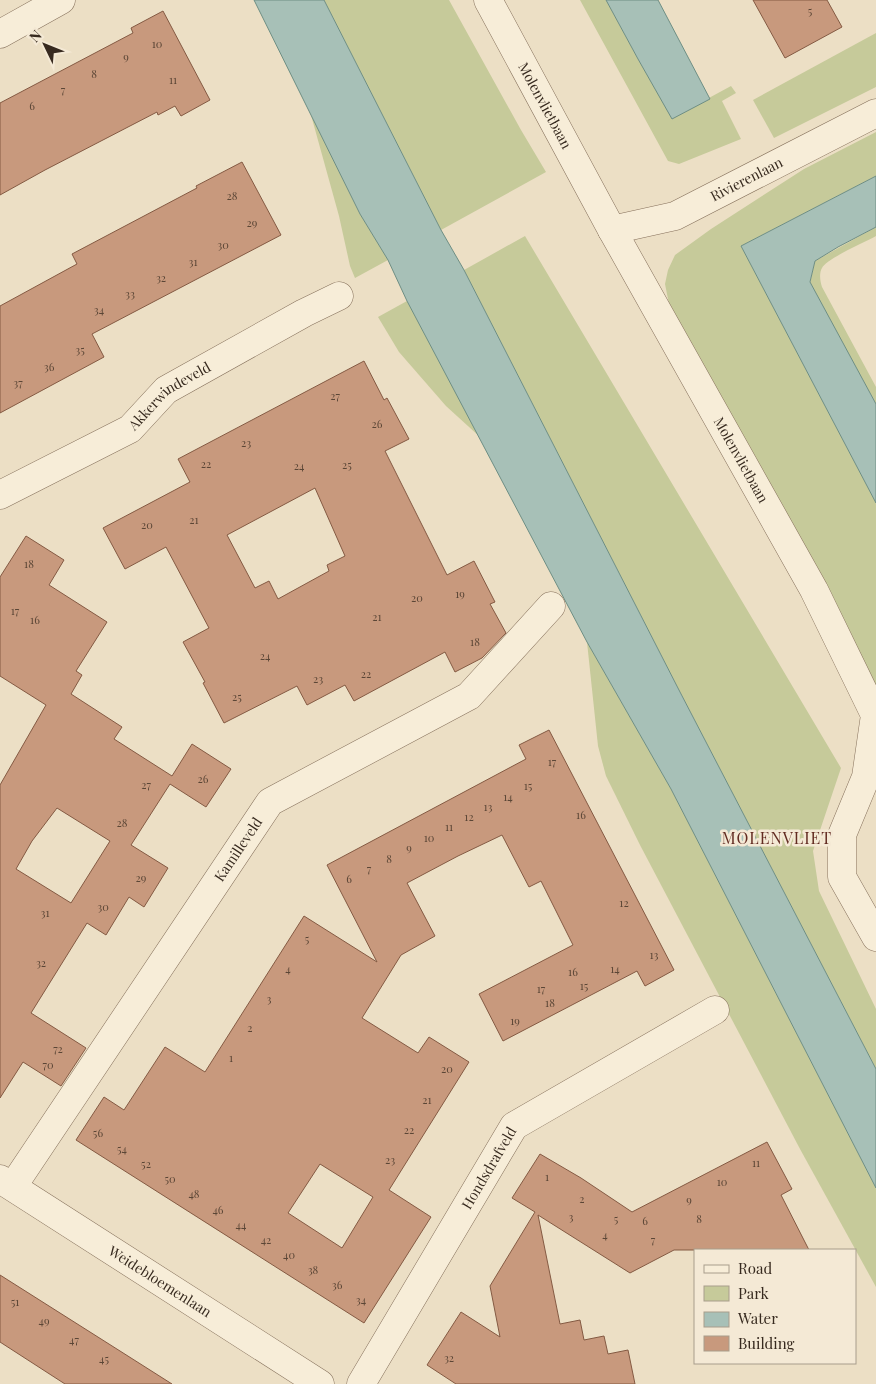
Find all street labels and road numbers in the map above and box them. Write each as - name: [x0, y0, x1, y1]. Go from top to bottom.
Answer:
- street label: Molenvlietbaan: [514, 59, 577, 153]
- street label: Rivierenlaan: [707, 152, 786, 205]
- street label: Akkerwindeveld: [123, 357, 214, 435]
- street label: Molenvlietbaan: [710, 413, 773, 507]
- street label: Kamilleveld: [210, 813, 266, 885]
- street label: Hondsdrafveld: [457, 1123, 520, 1213]
- street label: Weidebloemenlaan: [104, 1240, 216, 1321]

